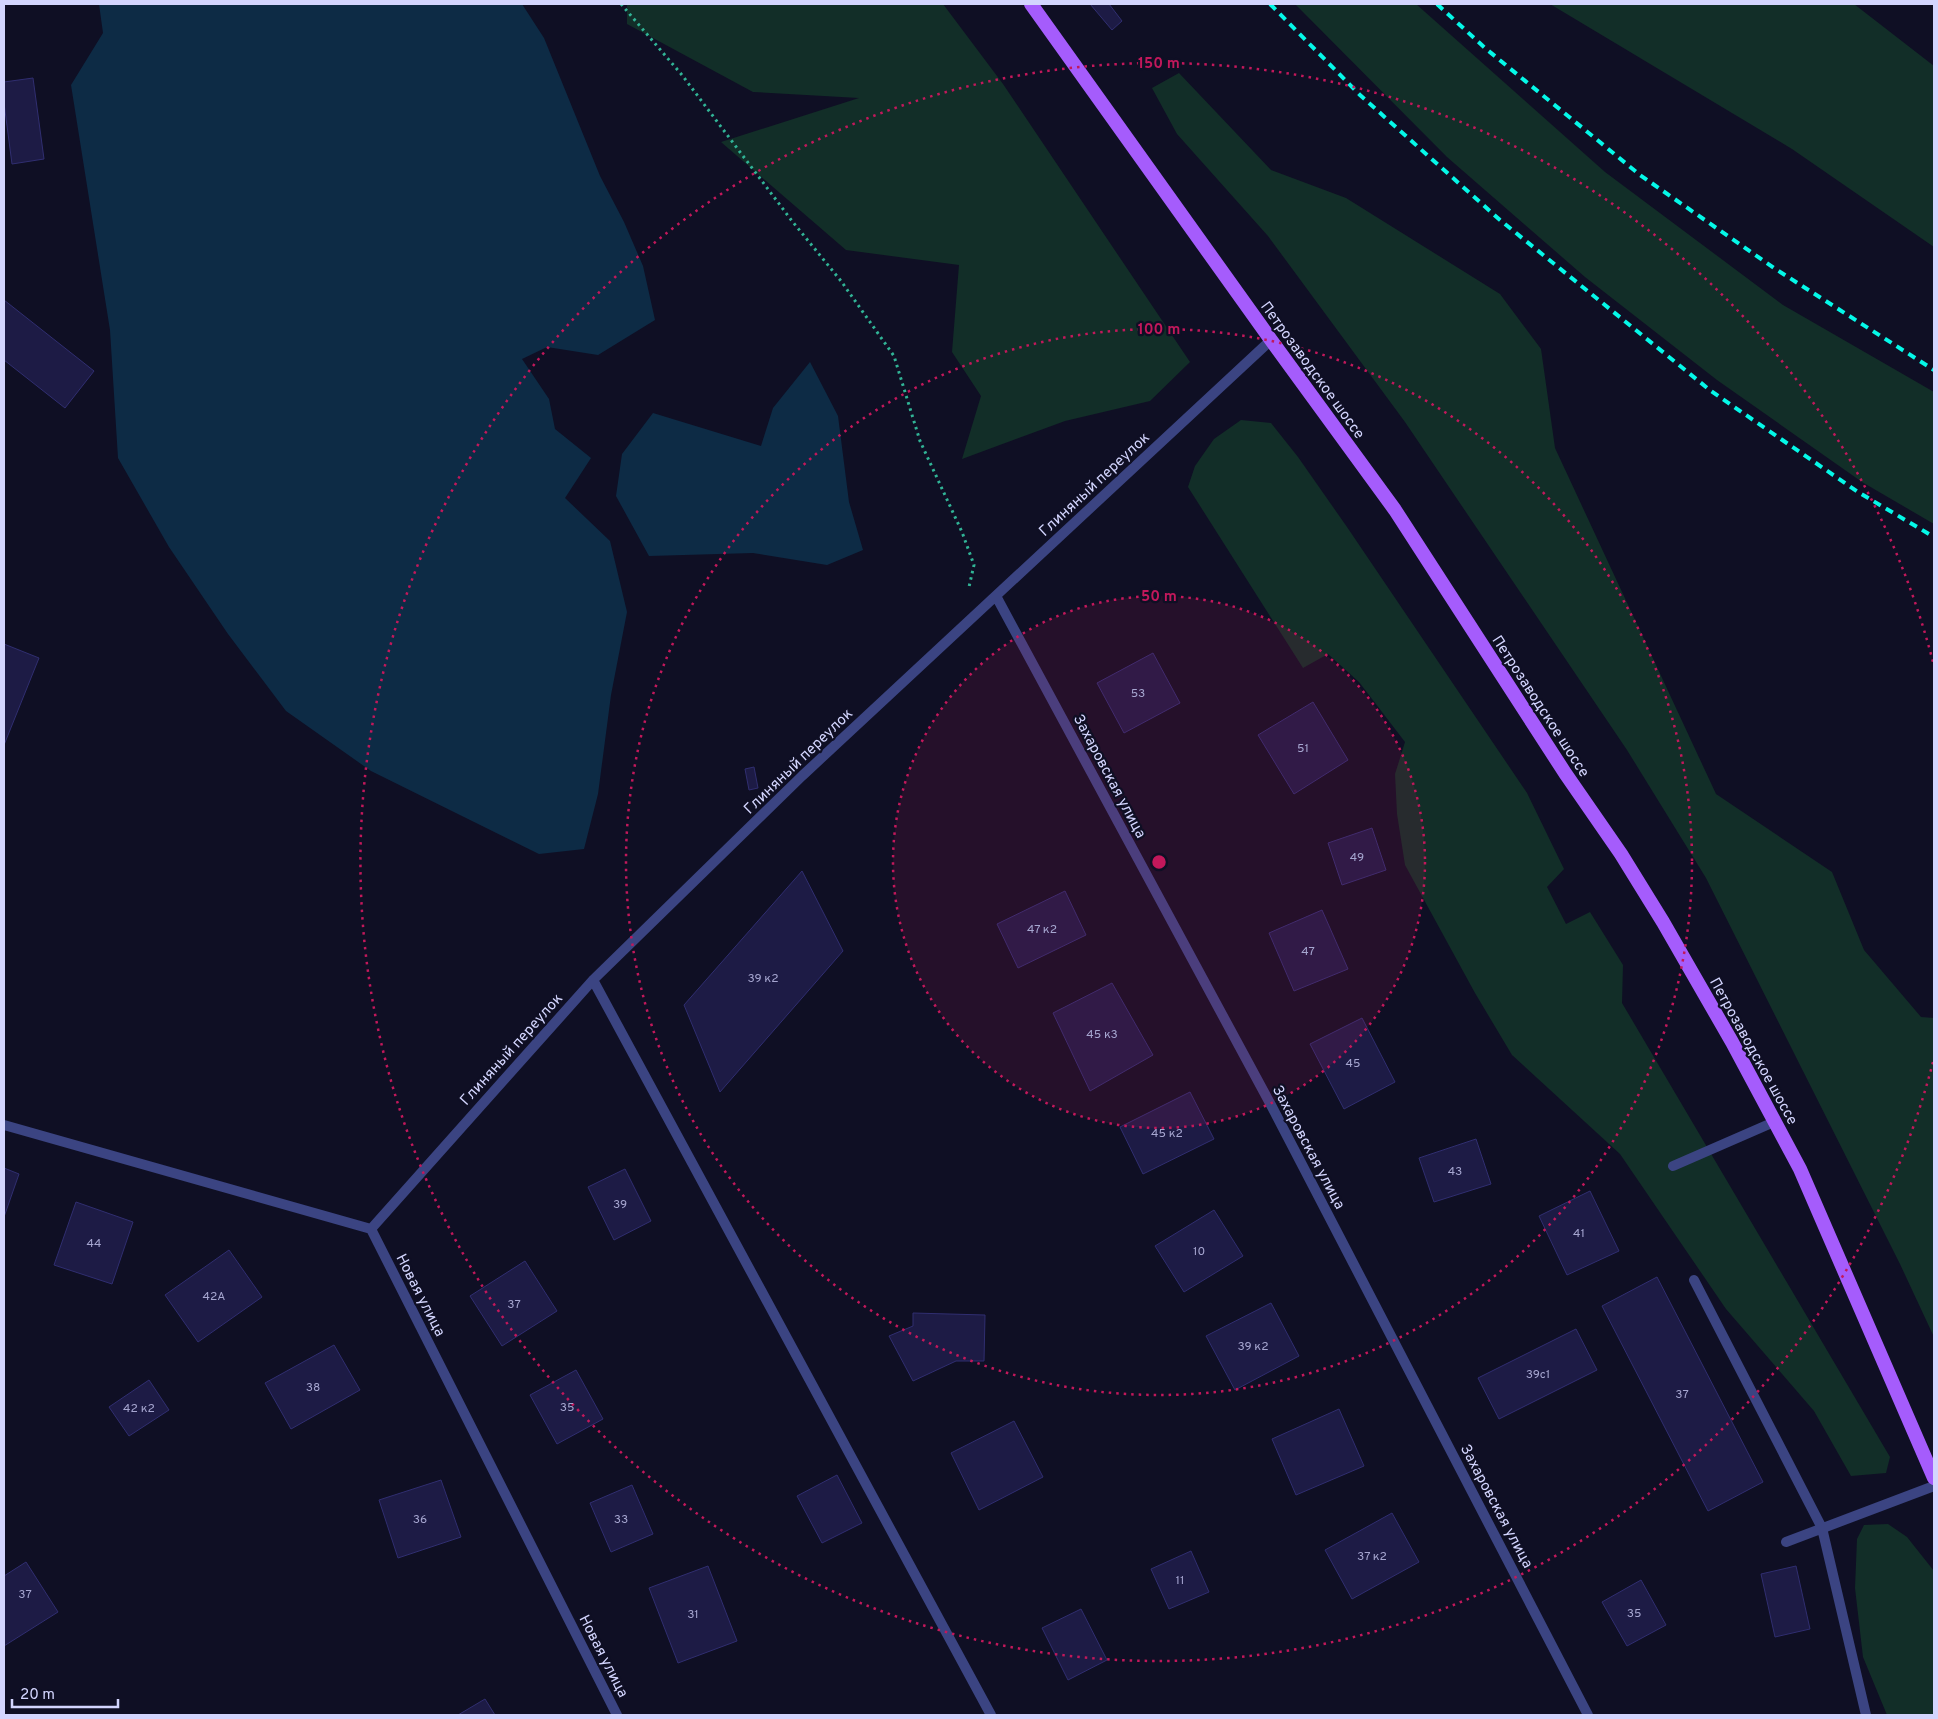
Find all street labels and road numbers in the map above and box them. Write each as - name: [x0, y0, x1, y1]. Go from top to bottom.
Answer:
- street label: Петрозаводское шоссе: [1256, 298, 1368, 443]
- street label: Глиняный переулок: [1036, 429, 1154, 541]
- street label: Петрозаводское шоссе: [1487, 632, 1593, 781]
- street label: Глиняный переулок: [740, 705, 858, 819]
- street label: Захаровская улица: [1068, 711, 1149, 842]
- street label: Петрозаводское шоссе: [1704, 975, 1801, 1129]
- street label: Глиняный переулок: [457, 990, 568, 1110]
- street label: Захаровская улица: [1267, 1082, 1348, 1213]
- street label: Новая улица: [391, 1251, 449, 1340]
- street label: Захаровская улица: [1455, 1441, 1536, 1572]
- street label: Новая улица: [574, 1612, 632, 1701]

